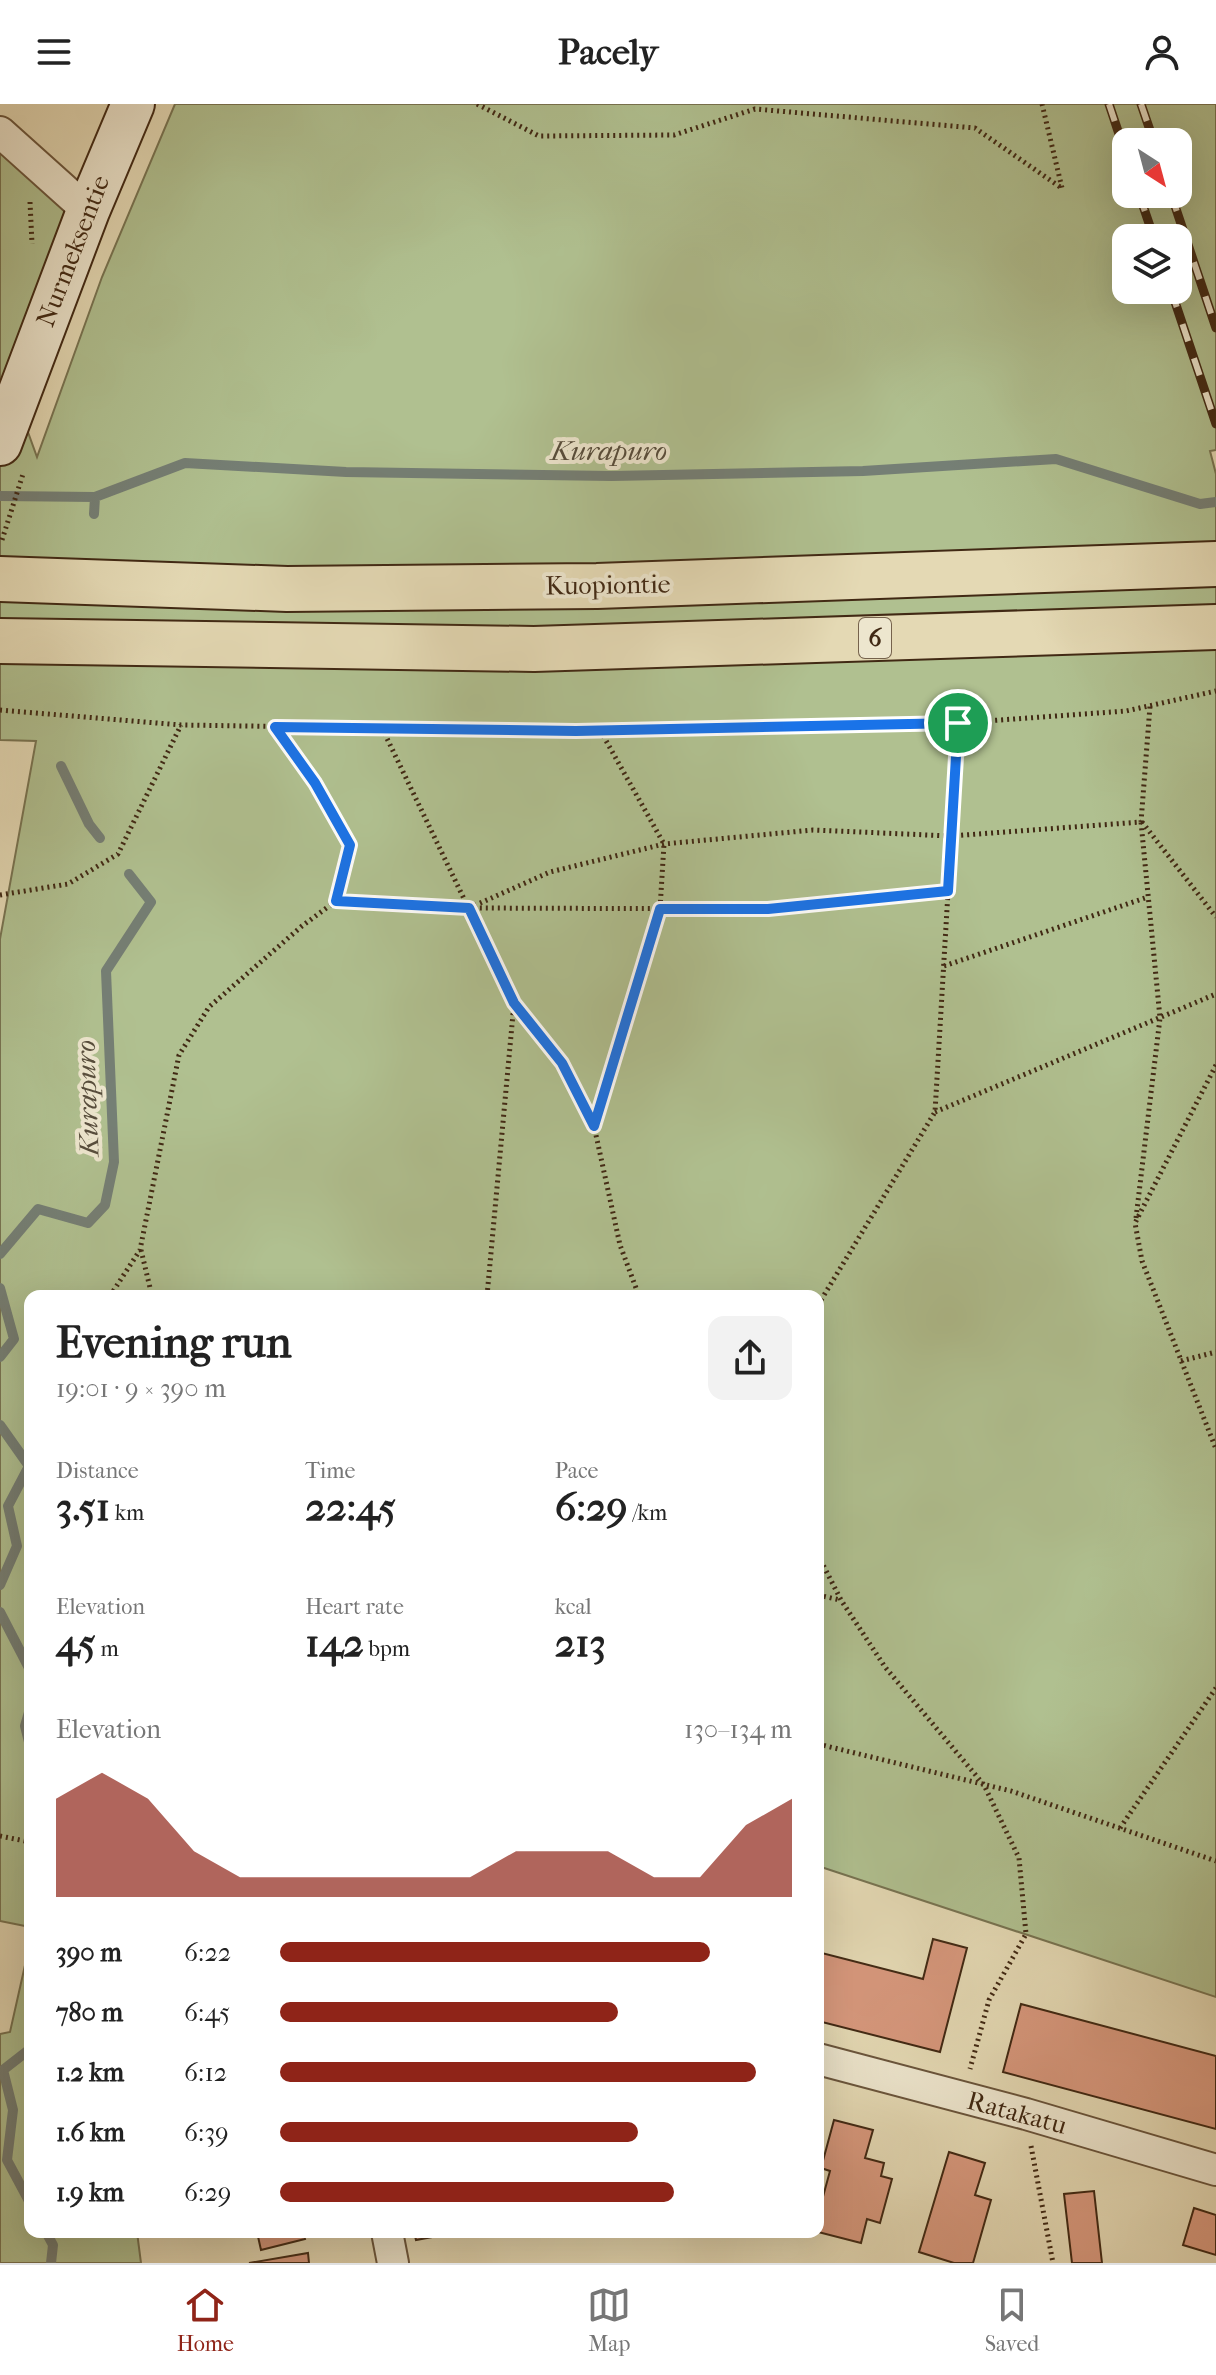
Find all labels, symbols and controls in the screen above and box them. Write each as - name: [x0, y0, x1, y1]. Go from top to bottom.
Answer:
- icon: menu: [32, 30, 76, 74]
- icon: person: [1140, 30, 1184, 74]
- text: Pacely: [558, 31, 658, 73]
- north arrow: [1112, 128, 1192, 208]
- map controls: [1112, 128, 1192, 304]
- street label: Nurmeksentie: [30, 171, 116, 331]
- button: layers: [1112, 224, 1192, 304]
- water label: Kurapuro: [549, 434, 667, 467]
- street label: Kuopiontie: [545, 568, 671, 602]
- road number: 6: [859, 618, 891, 658]
- pin: [924, 689, 992, 757]
- icon: arrive: [936, 701, 980, 745]
- water label: Kurapuro: [68, 1039, 106, 1159]
- button: share: [708, 1316, 792, 1400]
- text: Evening run: [56, 1317, 291, 1368]
- text: 19:01 · 9 × 390 m: [56, 1373, 226, 1404]
- text: Distance: [56, 1458, 139, 1484]
- text: Time: [305, 1458, 355, 1484]
- text: Pace: [555, 1458, 598, 1484]
- text: 3.51: [56, 1484, 110, 1530]
- text: 22:45: [305, 1484, 396, 1530]
- text: 6:29: [555, 1484, 628, 1530]
- text: km: [110, 1500, 144, 1526]
- text: /km: [628, 1500, 667, 1526]
- text: Elevation: [56, 1594, 145, 1620]
- text: Heart rate: [305, 1594, 404, 1620]
- text: kcal: [555, 1594, 592, 1620]
- text: 45: [56, 1620, 96, 1666]
- text: 142: [305, 1620, 364, 1666]
- text: 213: [555, 1620, 606, 1666]
- text: m: [96, 1636, 119, 1662]
- text: bpm: [364, 1636, 410, 1662]
- text: Elevation: [56, 1714, 161, 1745]
- text: 130–134 m: [684, 1714, 792, 1745]
- text: 390 m: [56, 1937, 122, 1968]
- text: 6:22: [184, 1937, 231, 1968]
- text: 780 m: [56, 1997, 123, 2028]
- text: 6:45: [184, 1997, 230, 2028]
- text: 1.2 km: [56, 2057, 124, 2088]
- text: 6:12: [184, 2057, 227, 2088]
- street label: Ratakatu: [964, 2085, 1071, 2141]
- text: 1.6 km: [56, 2117, 125, 2148]
- text: 6:39: [184, 2117, 229, 2148]
- text: 1.9 km: [56, 2177, 124, 2208]
- text: 6:29: [184, 2177, 231, 2208]
- tab: Home: [177, 2283, 234, 2357]
- tab: Map: [587, 2283, 631, 2357]
- tab: Saved: [985, 2283, 1039, 2357]

